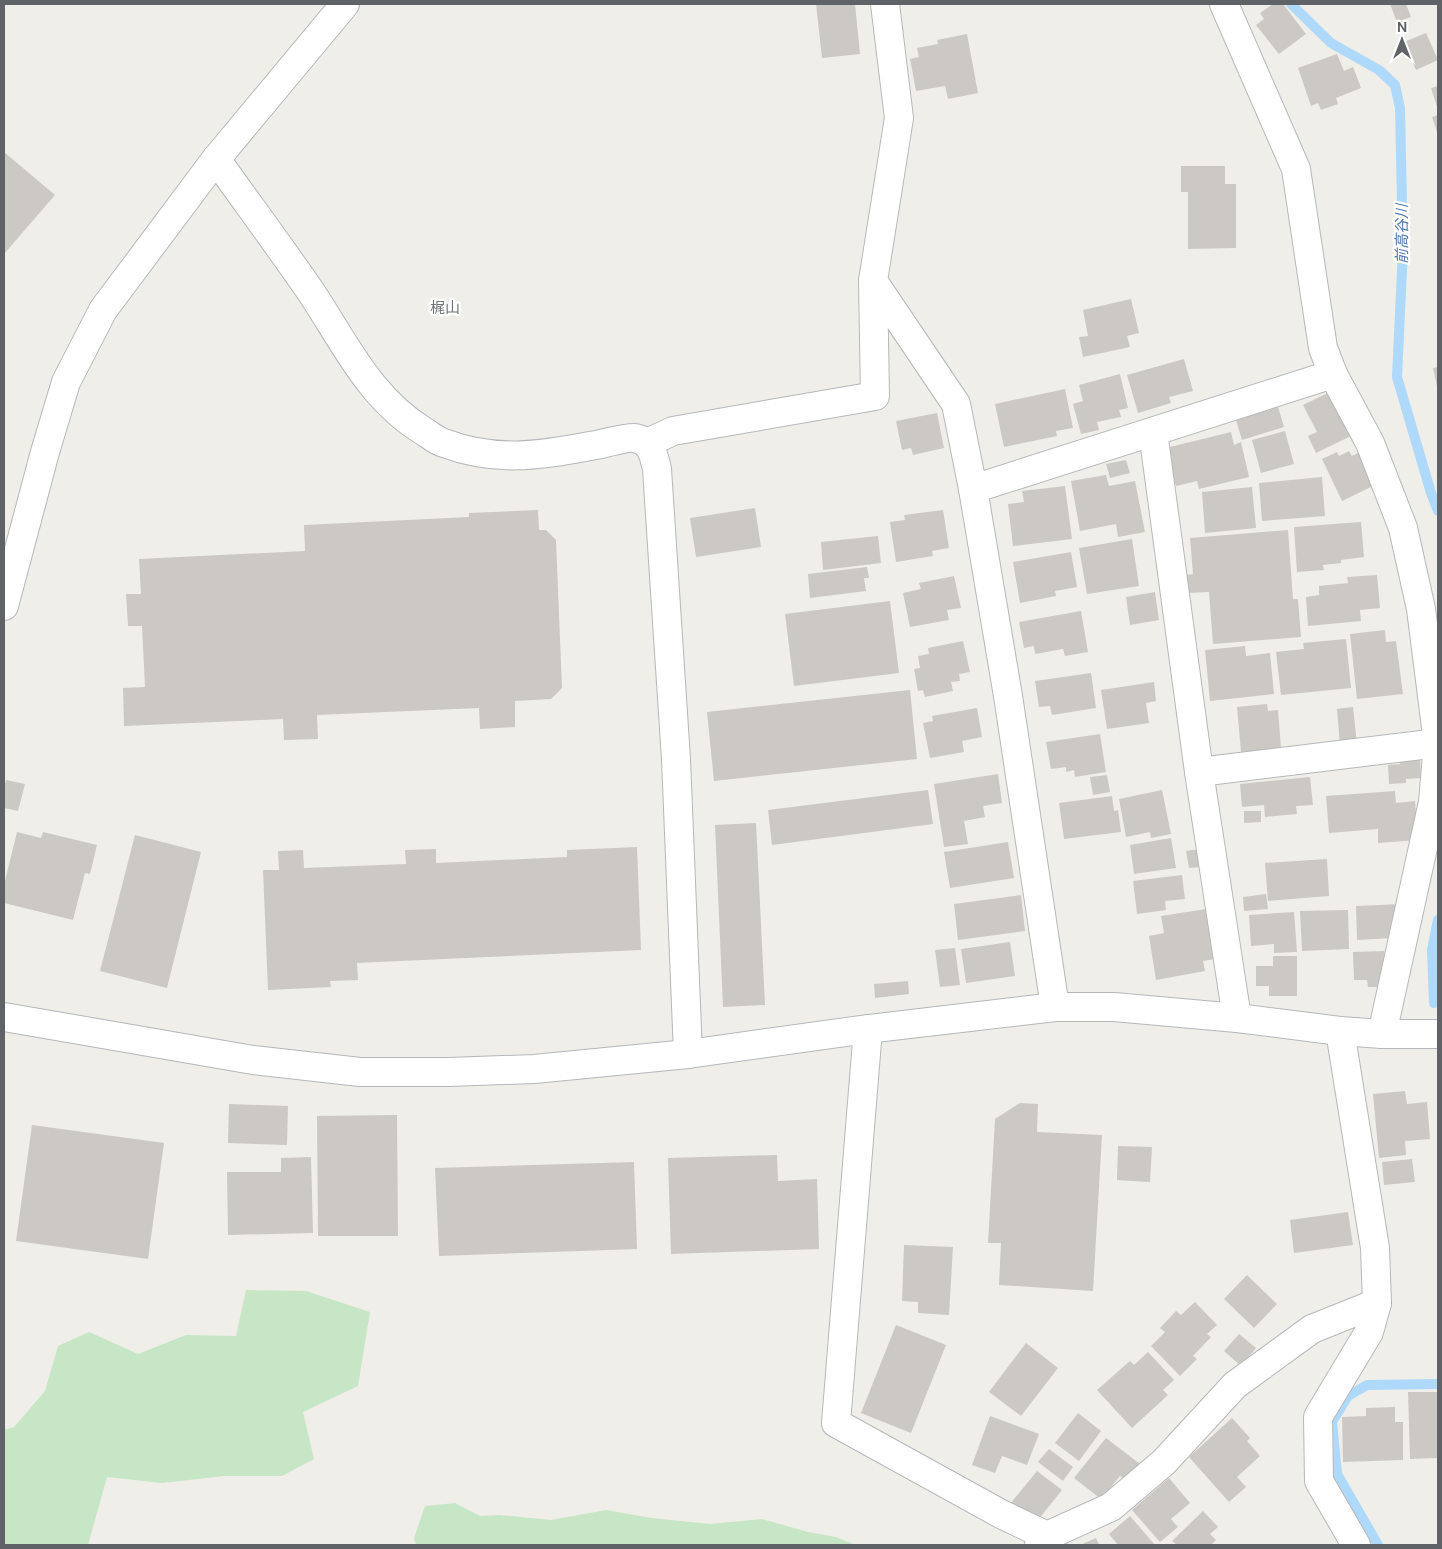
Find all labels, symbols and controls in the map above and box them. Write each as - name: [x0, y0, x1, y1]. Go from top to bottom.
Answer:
- north arrow: [1377, 15, 1427, 65]
- text: N: [1397, 18, 1407, 36]
- water label: 前高谷川: [1392, 202, 1412, 264]
- district label: 梶山: [430, 298, 460, 318]

